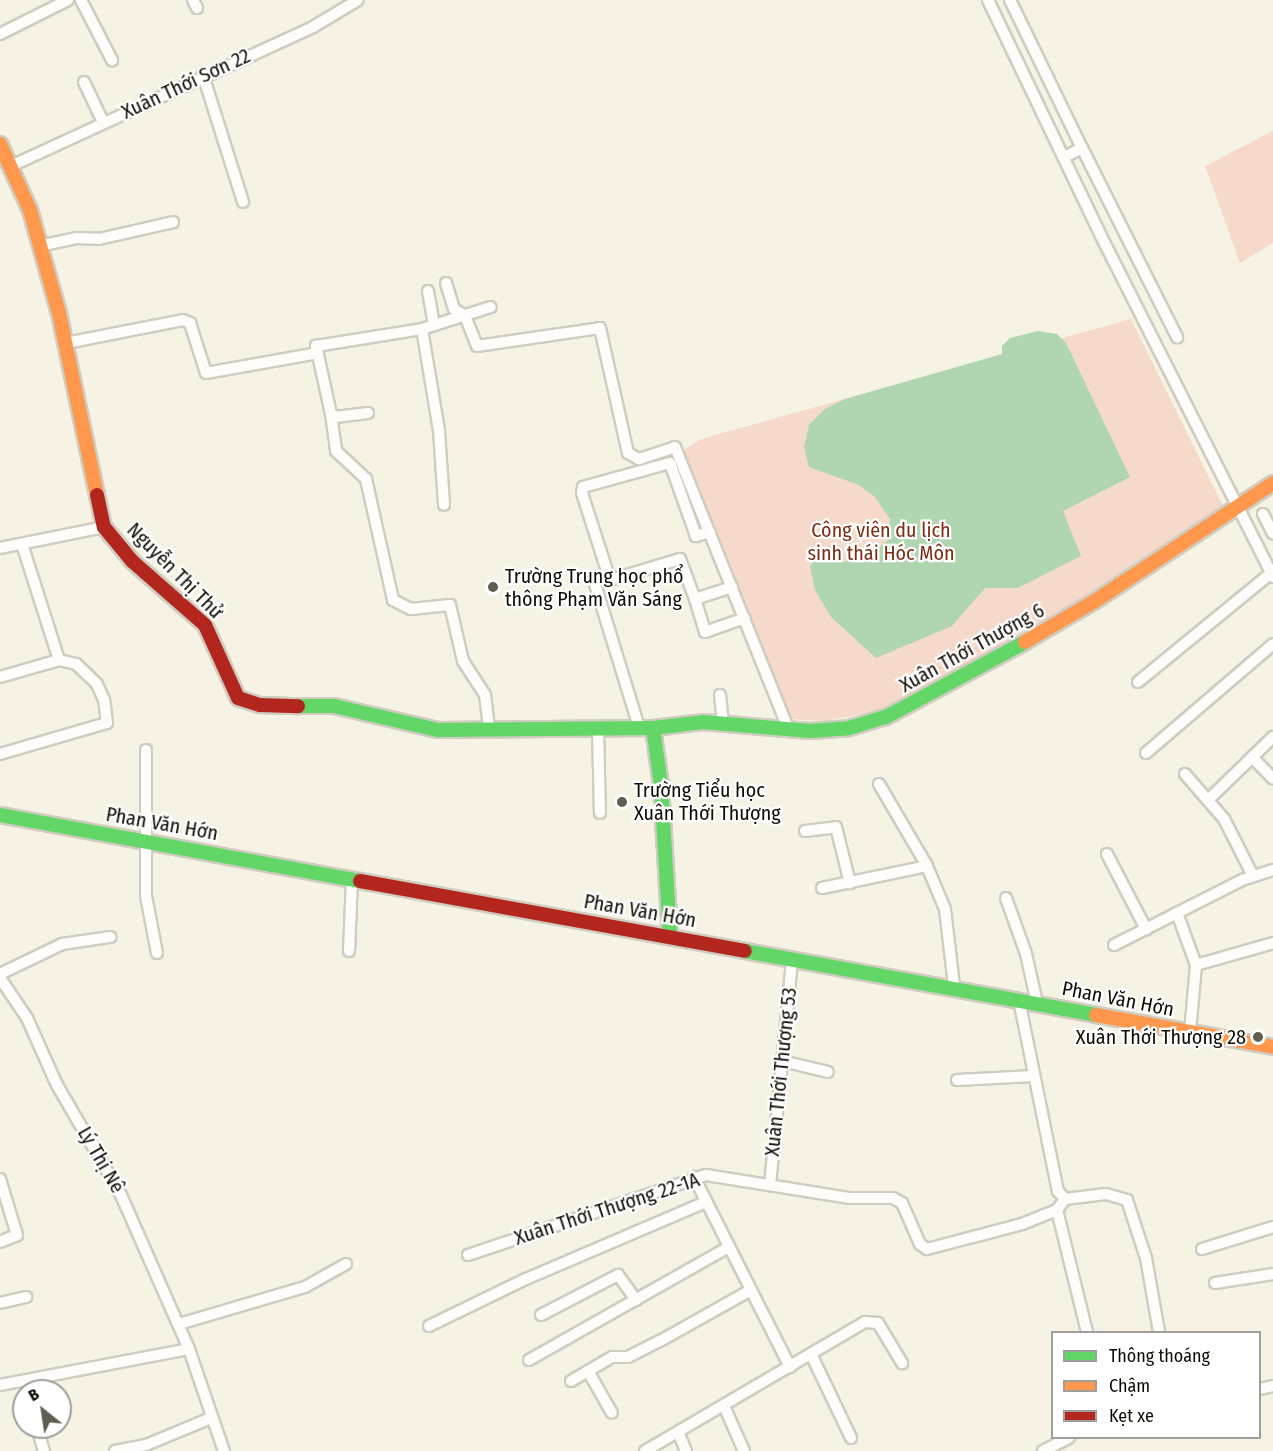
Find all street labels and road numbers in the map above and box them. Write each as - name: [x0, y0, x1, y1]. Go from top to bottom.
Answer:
- street label: Xuân Thới Sơn 22: [118, 44, 254, 124]
- street label: Nguyễn Thị Thử: [122, 518, 228, 624]
- street label: Xuân Thới Thượng 6: [896, 598, 1048, 698]
- street label: Phan Văn Hớn: [104, 802, 220, 846]
- street label: Phan Văn Hớn: [582, 889, 698, 933]
- street label: Phan Văn Hớn: [1060, 976, 1176, 1022]
- street label: Xuân Thới Thượng 53: [760, 986, 802, 1158]
- street label: Lý Thị Nê: [72, 1123, 130, 1197]
- street label: Xuân Thới Thượng 22-1A: [511, 1168, 703, 1250]

